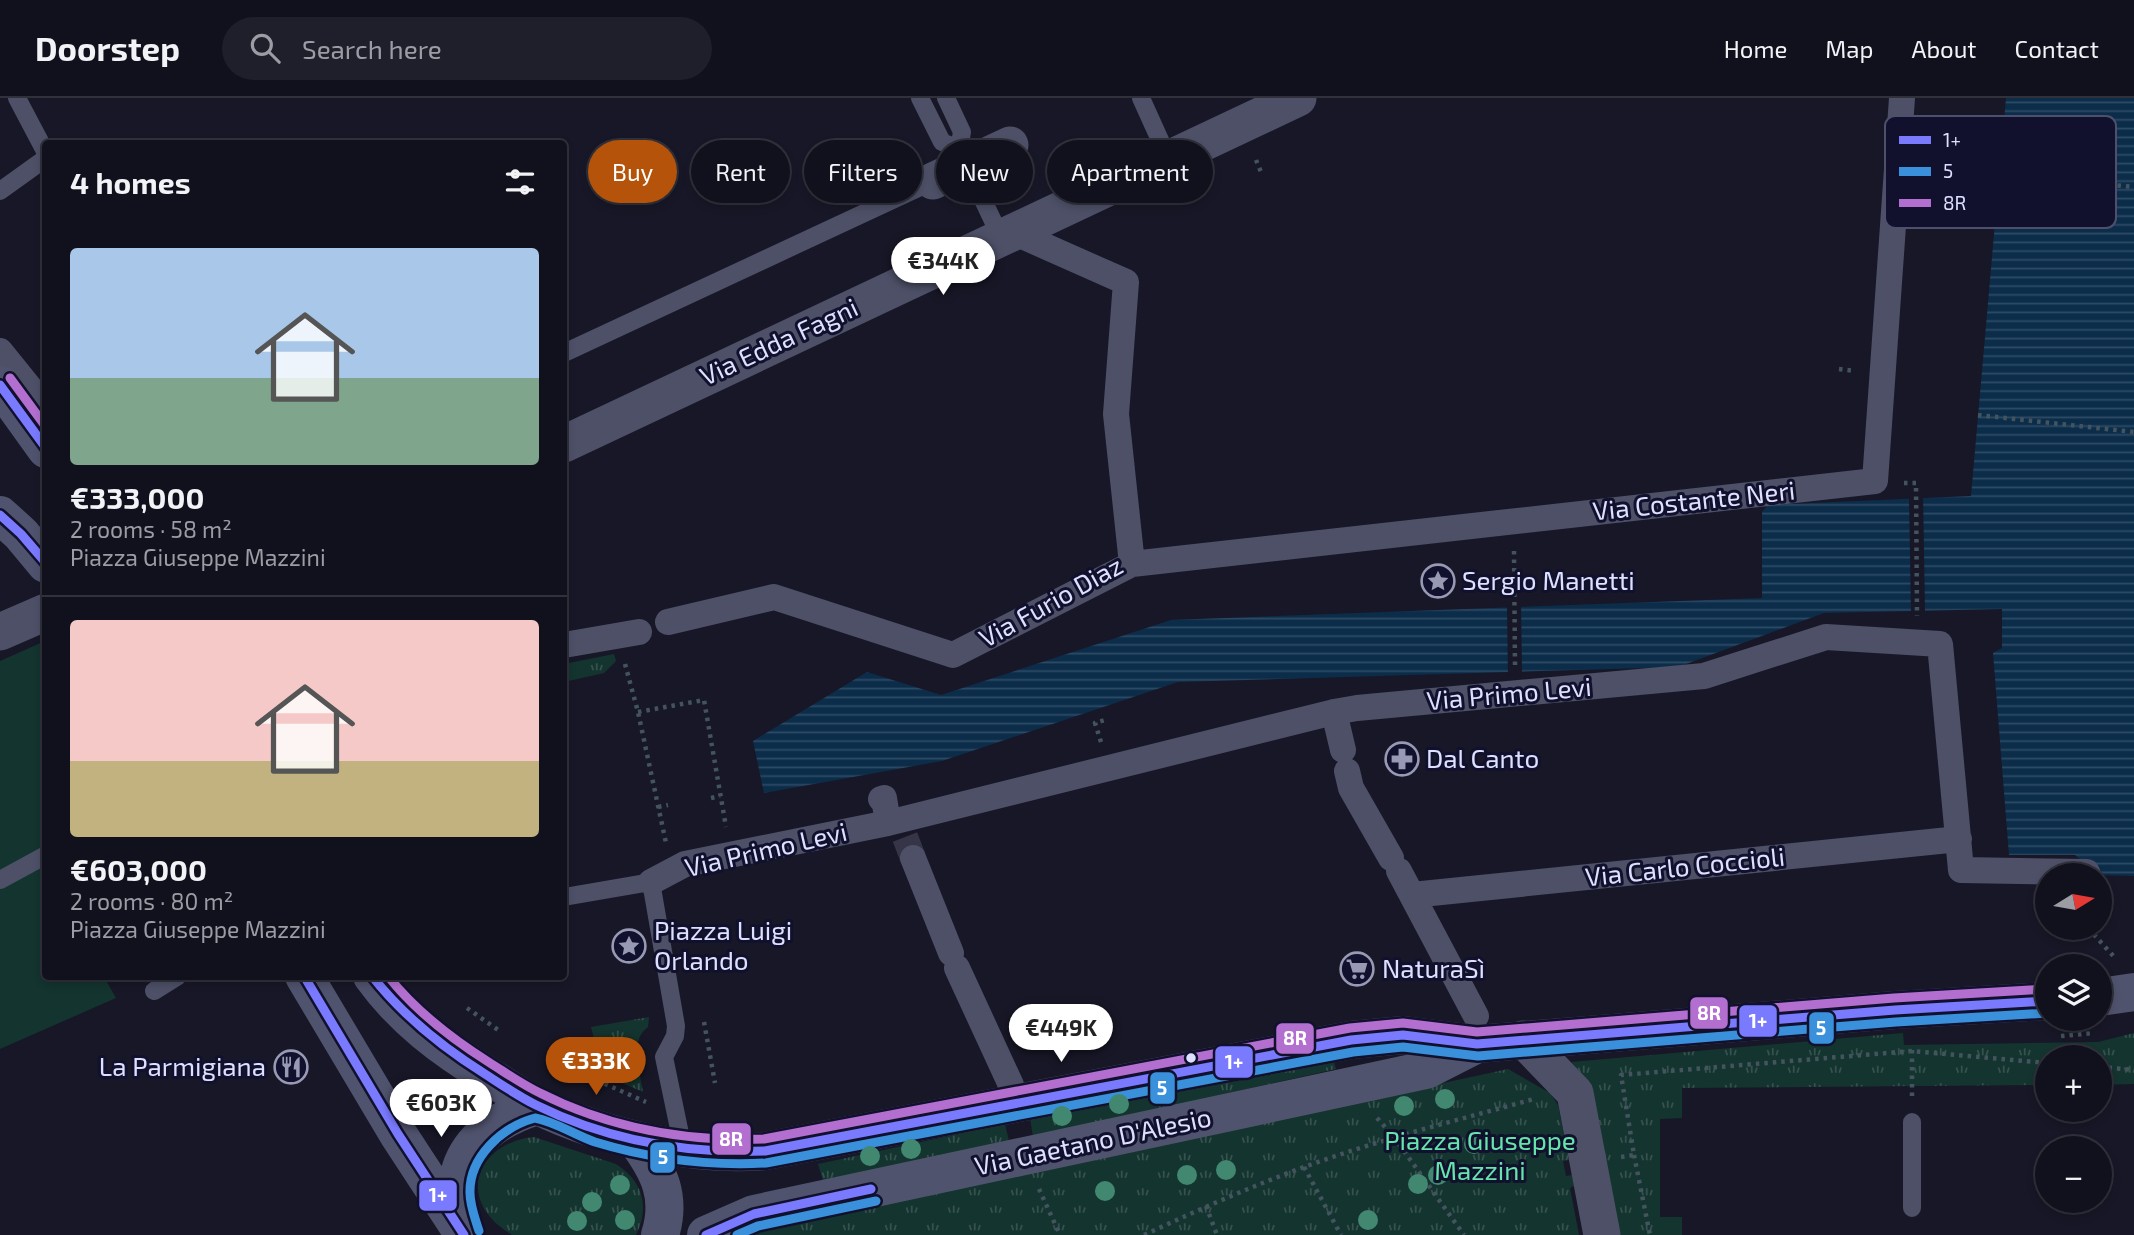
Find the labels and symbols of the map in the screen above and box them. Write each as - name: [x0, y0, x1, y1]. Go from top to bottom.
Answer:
- legend: [1885, 116, 2116, 228]
- text: 1+: [1943, 128, 1961, 151]
- text: 5: [1943, 159, 1953, 182]
- text: 8R: [1943, 191, 1966, 214]
- pin: €344K: [894, 238, 992, 297]
- street label: Via Edda Fagni: [695, 291, 862, 391]
- street label: Via Costante Neri: [1591, 473, 1797, 526]
- street label: Via Furio Diaz: [973, 548, 1128, 653]
- place icon: Sergio Manetti: [1419, 562, 1457, 600]
- place label: Sergio Manetti: [1462, 564, 1635, 595]
- street label: Via Primo Levi: [1425, 670, 1593, 715]
- pharmacy icon: Dal Canto: [1383, 740, 1421, 778]
- place label: Dal Canto: [1426, 742, 1539, 773]
- street label: Via Primo Levi: [682, 815, 850, 882]
- street label: Via Carlo Coccioli: [1584, 840, 1786, 891]
- north arrow: [2035, 863, 2112, 940]
- place label: Piazza Luigi Orlando: [654, 914, 792, 975]
- place icon: Piazza Luigi Orlando: [610, 927, 648, 965]
- supermarket icon: NaturaSì: [1338, 950, 1376, 988]
- place label: NaturaSì: [1382, 952, 1485, 983]
- line badge: 8R: [1689, 996, 1729, 1030]
- text: 8R: [1697, 1001, 1721, 1024]
- pin: €449K: [1012, 1004, 1110, 1064]
- line badge: 1+: [1738, 1004, 1778, 1038]
- text: 1+: [1749, 1009, 1767, 1032]
- line badge: 5: [1808, 1011, 1835, 1045]
- text: 5: [1816, 1016, 1826, 1039]
- line badge: 8R: [1275, 1022, 1315, 1055]
- text: 8R: [1283, 1026, 1307, 1049]
- pin: €333K: [547, 1038, 645, 1097]
- line badge: 1+: [1214, 1045, 1254, 1079]
- restaurant icon: La Parmigiana: [272, 1048, 310, 1086]
- place label: La Parmigiana: [99, 1050, 266, 1081]
- text: 1+: [1225, 1050, 1243, 1073]
- unlabelled marker: [1184, 1051, 1198, 1065]
- line badge: 5: [1149, 1071, 1176, 1105]
- text: 5: [1157, 1076, 1167, 1099]
- pin: €603K: [392, 1080, 490, 1139]
- street label: Via Gaetano D'Alesio: [972, 1100, 1214, 1181]
- line badge: 8R: [711, 1122, 752, 1156]
- park label: Piazza Giuseppe Mazzini: [1384, 1124, 1576, 1185]
- text: 8R: [719, 1127, 743, 1150]
- line badge: 5: [649, 1141, 676, 1174]
- text: 5: [658, 1145, 668, 1168]
- line badge: 1+: [418, 1179, 458, 1212]
- text: 1+: [429, 1183, 447, 1206]

